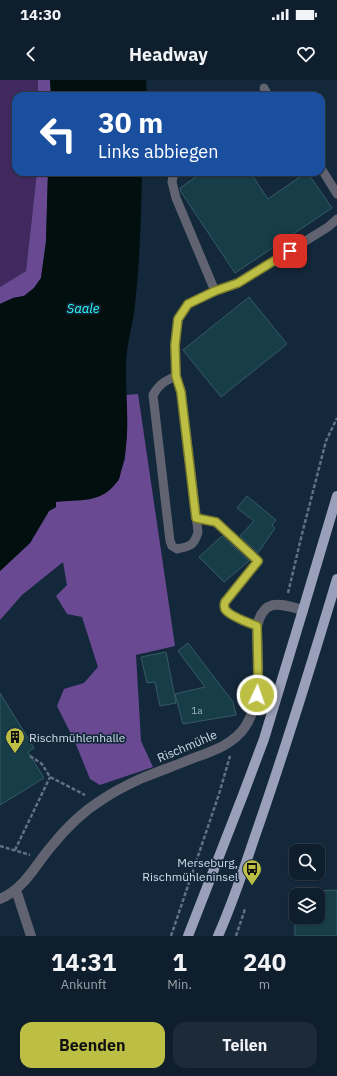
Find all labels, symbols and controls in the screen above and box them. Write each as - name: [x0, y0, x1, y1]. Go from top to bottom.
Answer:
- text: 14:30: [20, 5, 61, 24]
- icon: back: [20, 43, 42, 65]
- text: Headway: [129, 43, 208, 66]
- icon: heart: [295, 43, 317, 65]
- text: 30 m: [98, 104, 163, 141]
- icon: left: [32, 108, 84, 160]
- text: Links abbiegen: [98, 140, 218, 163]
- pin: [273, 234, 307, 268]
- icon: arrive: [279, 240, 301, 262]
- water label: Saale: [67, 300, 100, 317]
- position arrow: [236, 674, 278, 716]
- house number: 1a: [191, 704, 203, 717]
- building icon: Rischmühlenhalle: [4, 726, 26, 754]
- street label: Rischmühle: [155, 727, 219, 765]
- place label: Rischmühlenhalle: [29, 730, 126, 745]
- map controls: [289, 844, 325, 924]
- button: search: [289, 844, 325, 880]
- place label: Merseburg, Rischmühleninsel: [142, 855, 238, 884]
- bus stop icon: Merseburg, Rischmühleninsel: [241, 858, 263, 886]
- button: layers: [289, 888, 325, 924]
- text: 14:31: [51, 946, 116, 978]
- text: 1: [172, 946, 187, 978]
- text: 240: [243, 946, 286, 978]
- text: Ankunft: [61, 976, 107, 993]
- text: Min.: [167, 976, 192, 993]
- text: m: [259, 976, 270, 993]
- button: Beenden: [20, 1022, 165, 1068]
- button: Teilen: [173, 1022, 317, 1068]

